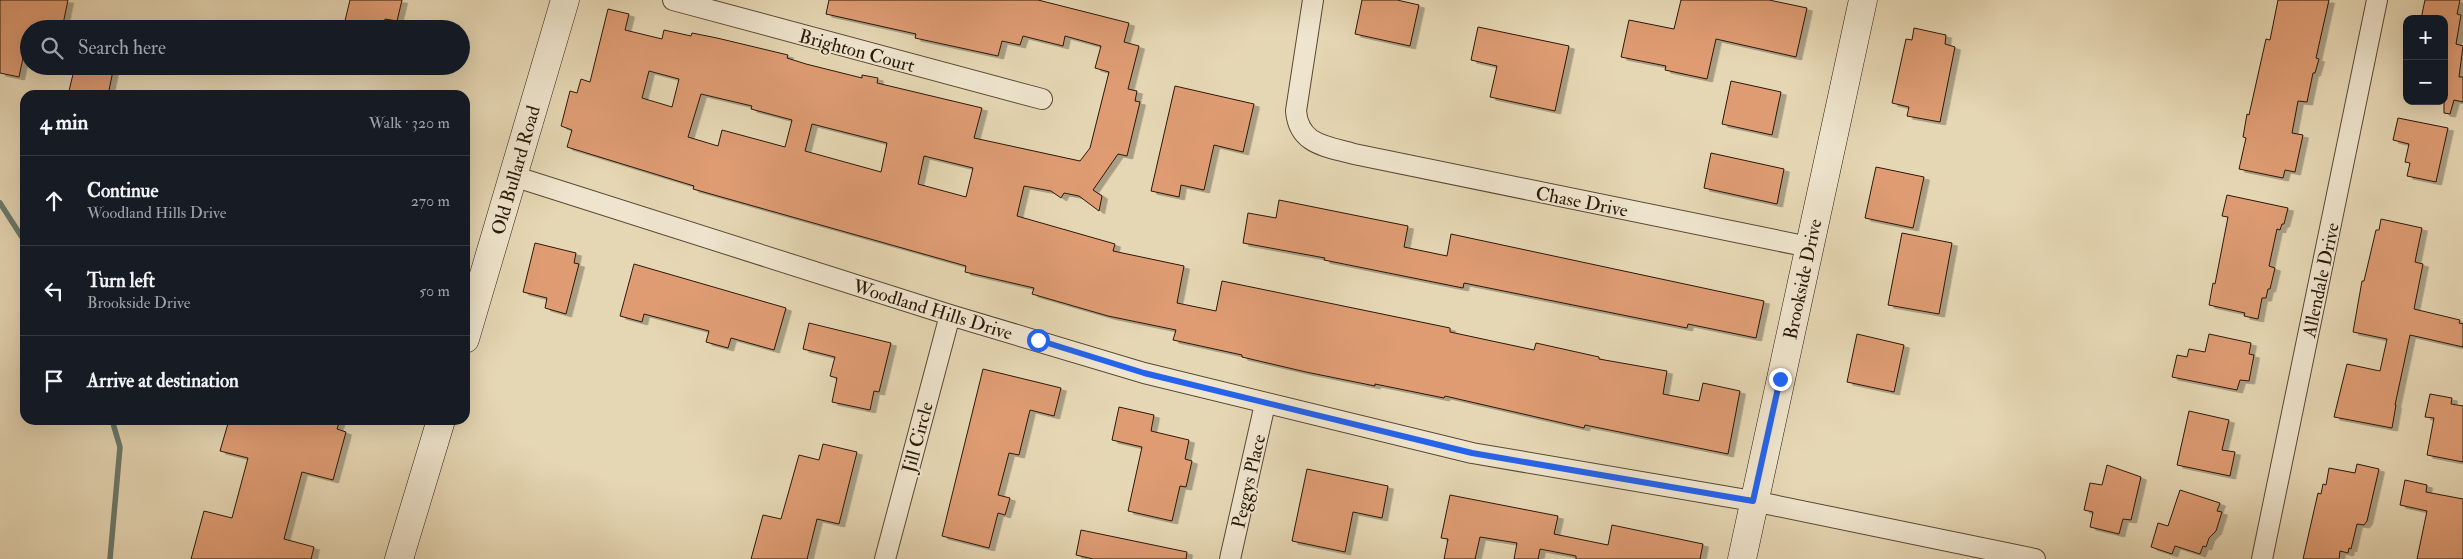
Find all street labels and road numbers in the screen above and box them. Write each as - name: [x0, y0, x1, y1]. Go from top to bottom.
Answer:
- street label: Brighton Court: [796, 24, 917, 78]
- street label: Old Bullard Road: [486, 102, 546, 238]
- street label: Chase Drive: [1534, 181, 1630, 223]
- street label: Brookside Drive: [1778, 217, 1827, 342]
- street label: Allendale Drive: [2297, 221, 2345, 341]
- street label: Woodland Hills Drive: [849, 274, 1015, 346]
- street label: Jill Circle: [897, 399, 939, 476]
- street label: Peggys Place: [1227, 432, 1271, 531]

